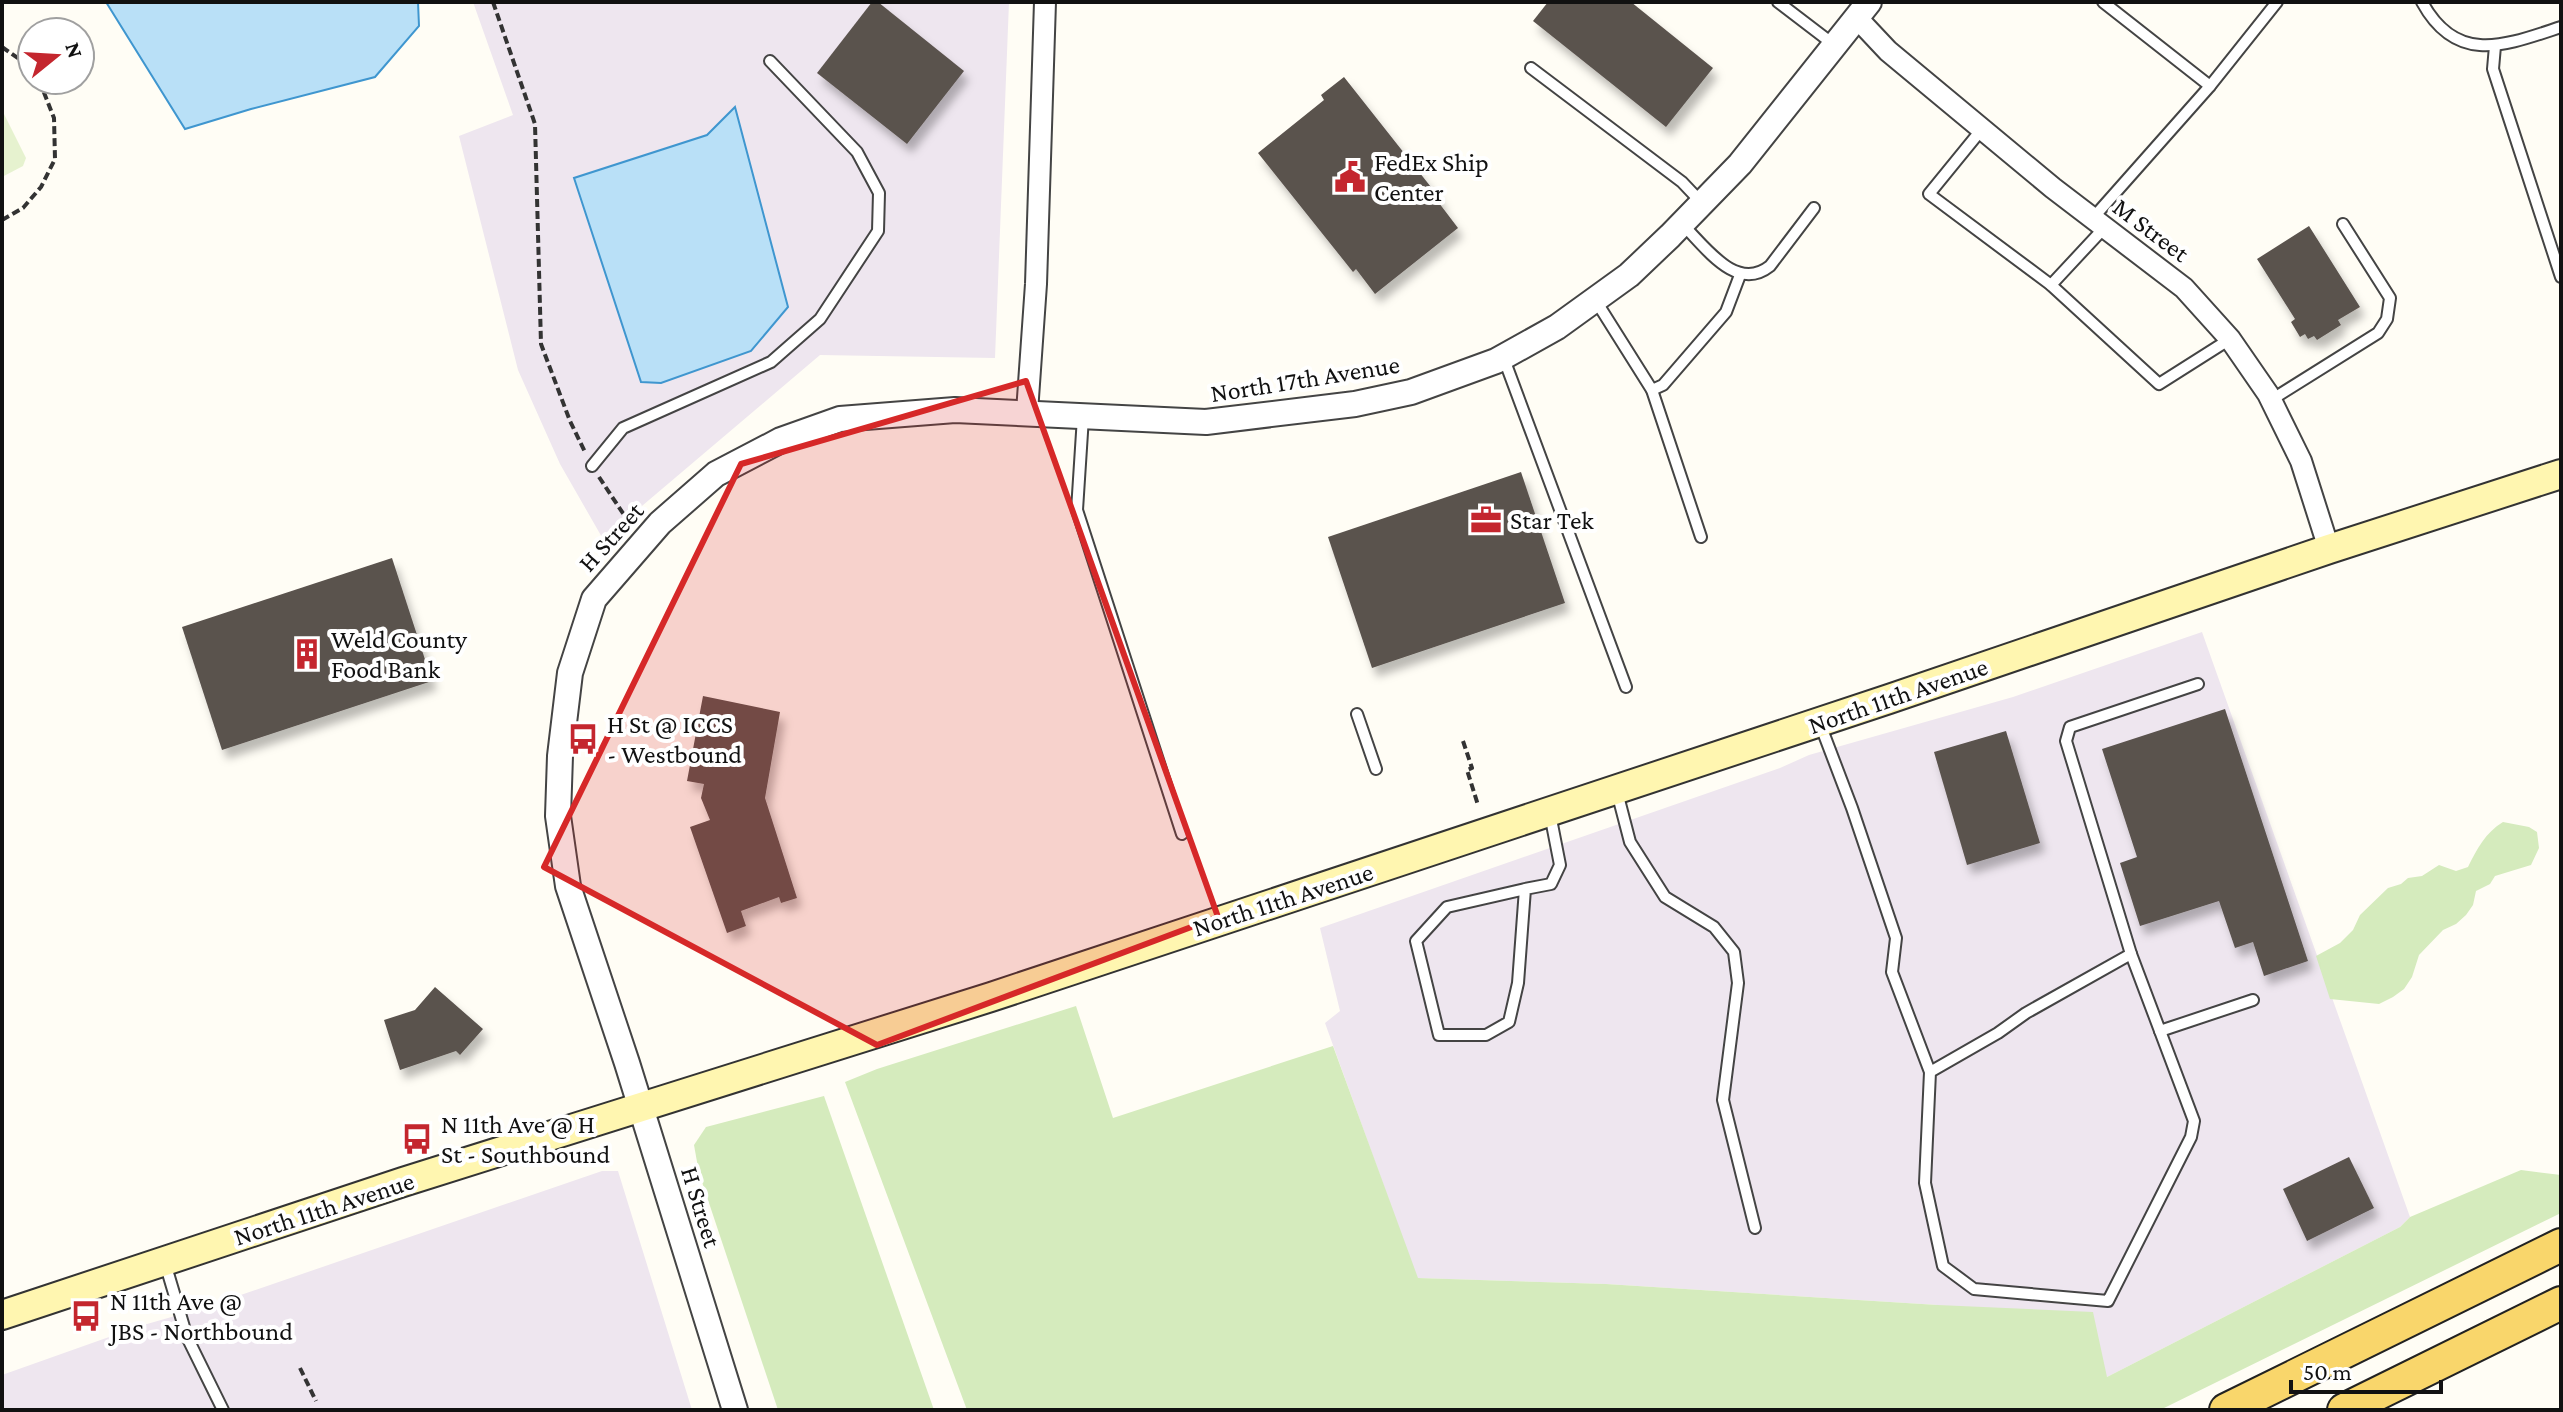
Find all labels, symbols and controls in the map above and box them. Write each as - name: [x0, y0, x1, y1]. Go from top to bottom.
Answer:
- north arrow: [16, 16, 96, 96]
- text: N: [60, 39, 89, 61]
- place label: FedEx Ship Center: [1374, 148, 1489, 207]
- public building icon: FedEx Ship Center: [1333, 160, 1367, 194]
- street label: M Street: [2107, 192, 2195, 268]
- street label: North 17th Avenue: [1208, 350, 1402, 408]
- street label: H Street: [573, 496, 650, 577]
- office icon: Star Tek: [1469, 503, 1503, 537]
- place label: Star Tek: [1510, 506, 1594, 535]
- place label: Weld County Food Bank: [331, 625, 468, 684]
- building icon: Weld County Food Bank: [290, 637, 324, 671]
- street label: North 11th Avenue: [1804, 652, 1992, 740]
- place label: H St @ ICCS - Westbound: [607, 710, 742, 769]
- bus stop icon: H St @ ICCS - Westbound: [566, 722, 600, 756]
- street label: North 11th Avenue: [1189, 857, 1377, 943]
- place label: N 11th Ave @ H St - Southbound: [441, 1110, 610, 1169]
- bus stop icon: N 11th Ave @ H St - Southbound: [400, 1122, 434, 1156]
- street label: H Street: [675, 1163, 727, 1251]
- street label: North 11th Avenue: [230, 1166, 418, 1252]
- place label: N 11th Ave @ JBS - Northbound: [108, 1287, 293, 1346]
- bus stop icon: N 11th Ave @ JBS - Northbound: [69, 1299, 103, 1333]
- scale bar: [2291, 1344, 2441, 1394]
- text: 50 m: [2303, 1358, 2352, 1385]

